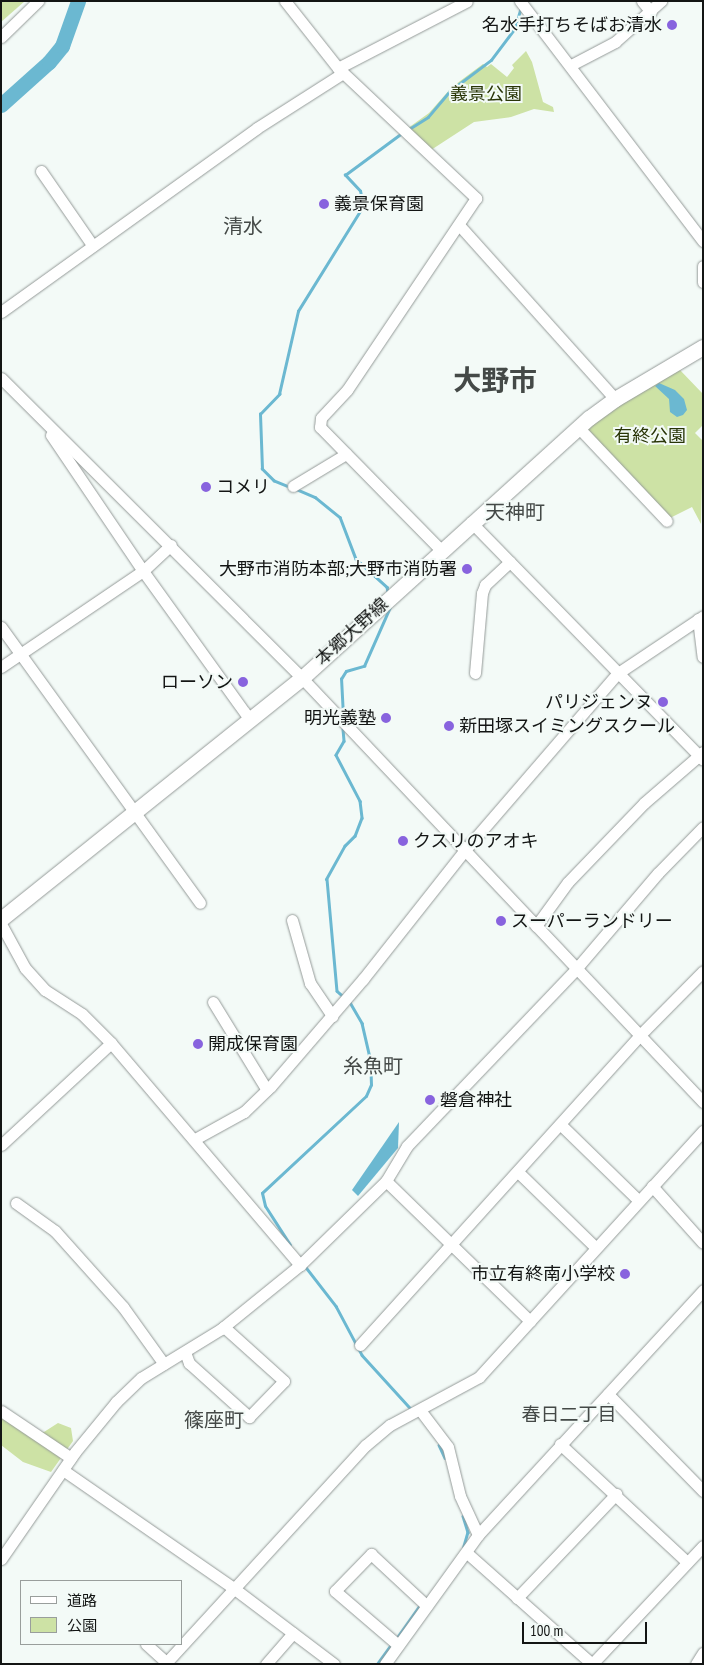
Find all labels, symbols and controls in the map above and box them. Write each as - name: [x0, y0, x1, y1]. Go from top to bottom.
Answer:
- place label: 名水手打ちそばお清水: [482, 14, 662, 36]
- marker: 名水手打ちそばお清水: [666, 19, 678, 31]
- park label: 義景公園: [450, 83, 522, 105]
- place label: 義景保育園: [334, 193, 424, 215]
- marker: 義景保育園: [318, 198, 330, 210]
- district label: 清水: [223, 214, 263, 238]
- district label: 大野市: [453, 363, 537, 397]
- park label: 有終公園: [614, 425, 686, 447]
- place label: コメリ: [216, 476, 270, 498]
- marker: コメリ: [200, 481, 212, 493]
- district label: 天神町: [485, 500, 545, 524]
- place label: 大野市消防本部;大野市消防署: [219, 558, 457, 580]
- marker: 大野市消防本部;大野市消防署: [461, 563, 473, 575]
- street label: 本郷大野線: [311, 594, 393, 670]
- place label: ローソン: [161, 671, 233, 693]
- marker: ローソン: [237, 676, 249, 688]
- place label: パリジェンヌ: [545, 691, 653, 713]
- marker: パリジェンヌ: [657, 696, 669, 708]
- place label: 明光義塾: [304, 707, 376, 729]
- marker: 明光義塾: [380, 712, 392, 724]
- place label: 新田塚スイミングスクール: [459, 715, 675, 737]
- marker: 新田塚スイミングスクール: [443, 720, 455, 732]
- place label: クスリのアオキ: [413, 830, 539, 852]
- marker: クスリのアオキ: [397, 835, 409, 847]
- place label: スーパーランドリー: [511, 910, 673, 932]
- marker: スーパーランドリー: [495, 915, 507, 927]
- place label: 開成保育園: [208, 1033, 298, 1055]
- marker: 開成保育園: [192, 1038, 204, 1050]
- district label: 糸魚町: [343, 1054, 403, 1078]
- place label: 磐倉神社: [440, 1089, 512, 1111]
- marker: 磐倉神社: [424, 1094, 436, 1106]
- place label: 市立有終南小学校: [471, 1263, 615, 1285]
- marker: 市立有終南小学校: [619, 1268, 631, 1280]
- district label: 春日二丁目: [522, 1404, 616, 1426]
- district label: 篠座町: [184, 1408, 244, 1432]
- legend: [20, 1580, 182, 1645]
- text: 道路: [67, 1591, 97, 1610]
- scale bar: [524, 1612, 649, 1644]
- text: 公園: [67, 1616, 97, 1635]
- text: 100 m: [530, 1621, 563, 1640]

